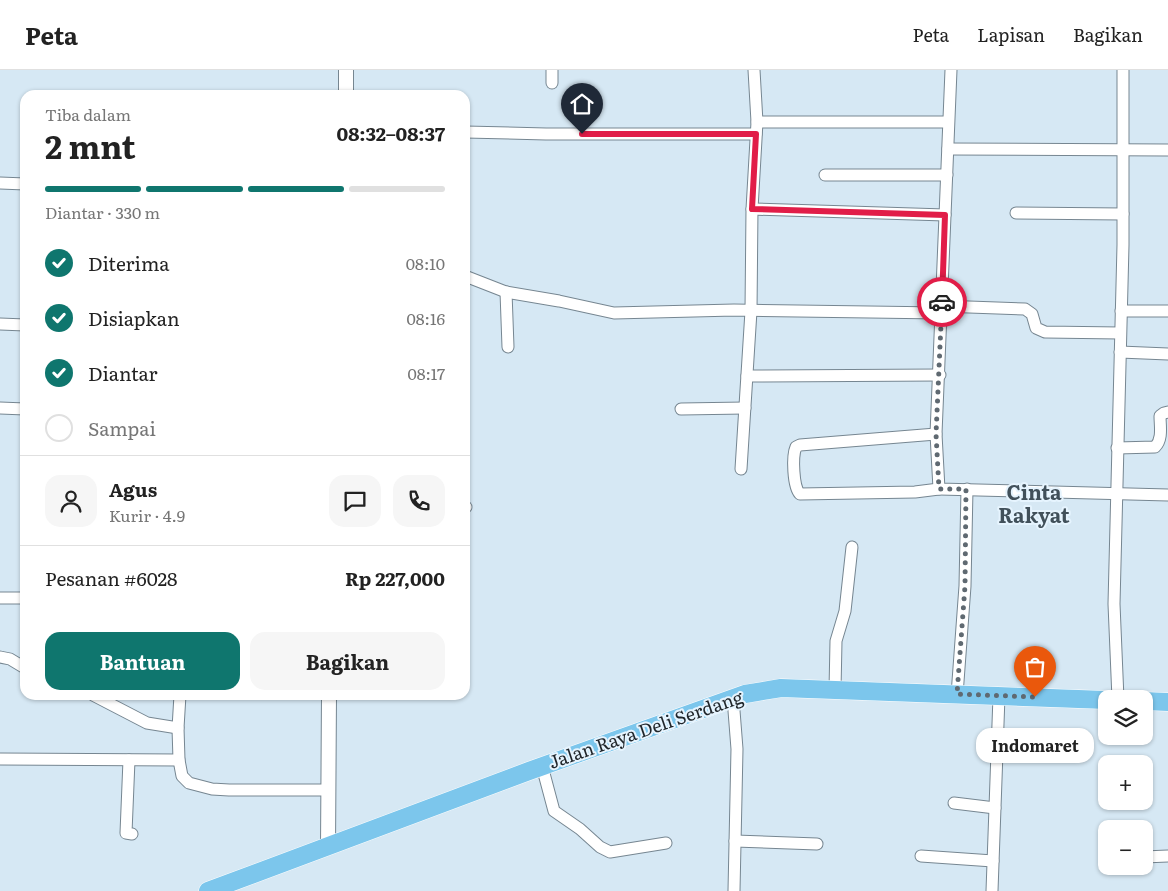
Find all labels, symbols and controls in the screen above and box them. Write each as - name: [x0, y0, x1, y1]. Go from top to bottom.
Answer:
- text: Peta: [25, 17, 78, 52]
- text: Peta: [913, 21, 949, 48]
- text: Lapisan: [977, 21, 1045, 48]
- text: Bagikan: [1073, 21, 1143, 48]
- pin: [561, 83, 603, 134]
- icon: home: [568, 90, 596, 118]
- text: Tiba dalam: [45, 102, 131, 126]
- text: 08:32–08:37: [336, 119, 445, 147]
- text: 2 mnt: [45, 121, 136, 169]
- text: Diantar · 330 m: [45, 200, 160, 224]
- icon: check: [45, 249, 73, 277]
- text: Diterima: [88, 249, 170, 277]
- text: 08:10: [406, 251, 445, 275]
- courier: [917, 277, 967, 327]
- icon: car: [928, 288, 956, 316]
- icon: check: [45, 304, 73, 332]
- text: Disiapkan: [88, 304, 179, 332]
- text: 08:16: [407, 306, 445, 330]
- icon: check: [45, 359, 73, 387]
- text: Diantar: [88, 359, 157, 387]
- text: 08:17: [407, 361, 445, 385]
- text: Sampai: [88, 414, 156, 442]
- button: person: [45, 475, 97, 527]
- text: Agus: [109, 475, 157, 503]
- button: chat: [329, 475, 381, 527]
- button: phone: [393, 475, 445, 527]
- district label: Cinta Rakyat: [998, 476, 1070, 529]
- text: Kurir · 4.9: [109, 503, 185, 527]
- text: Pesanan #6028: [45, 564, 178, 592]
- text: Rp 227,000: [345, 564, 445, 592]
- button: Bantuan: [45, 632, 240, 690]
- button: Bagikan: [250, 632, 445, 690]
- pin: [1014, 646, 1056, 697]
- icon: bag: [1021, 653, 1049, 681]
- street label: Jalan Raya Deli Serdang: [545, 682, 747, 775]
- map controls: [1098, 690, 1153, 875]
- button: layers: [1098, 690, 1153, 745]
- callout: Indomaret: [976, 727, 1094, 762]
- text: Indomaret: [991, 733, 1079, 757]
- button: +: [1098, 755, 1153, 810]
- button: −: [1098, 820, 1153, 875]

